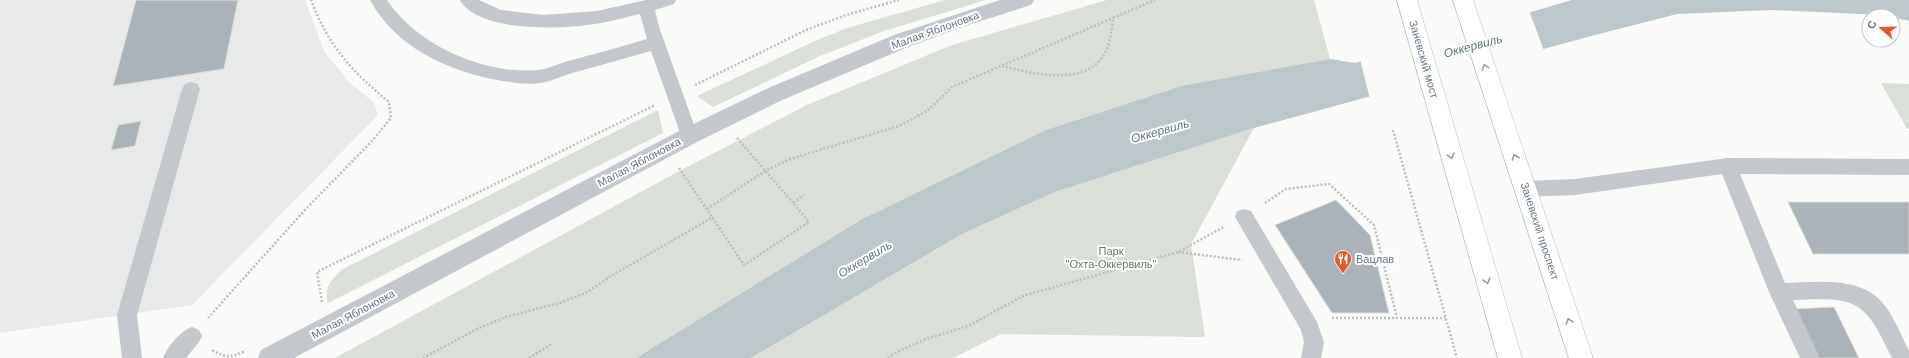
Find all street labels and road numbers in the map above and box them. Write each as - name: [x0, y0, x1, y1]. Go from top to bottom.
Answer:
- street label: Малая Яблоновка: [889, 8, 981, 51]
- street label: Заневский мост: [1407, 19, 1441, 99]
- street label: Малая Яблоновка: [595, 135, 683, 189]
- street label: Заневский проспект: [1519, 181, 1561, 281]
- street label: Малая Яблоновка: [309, 287, 397, 341]

